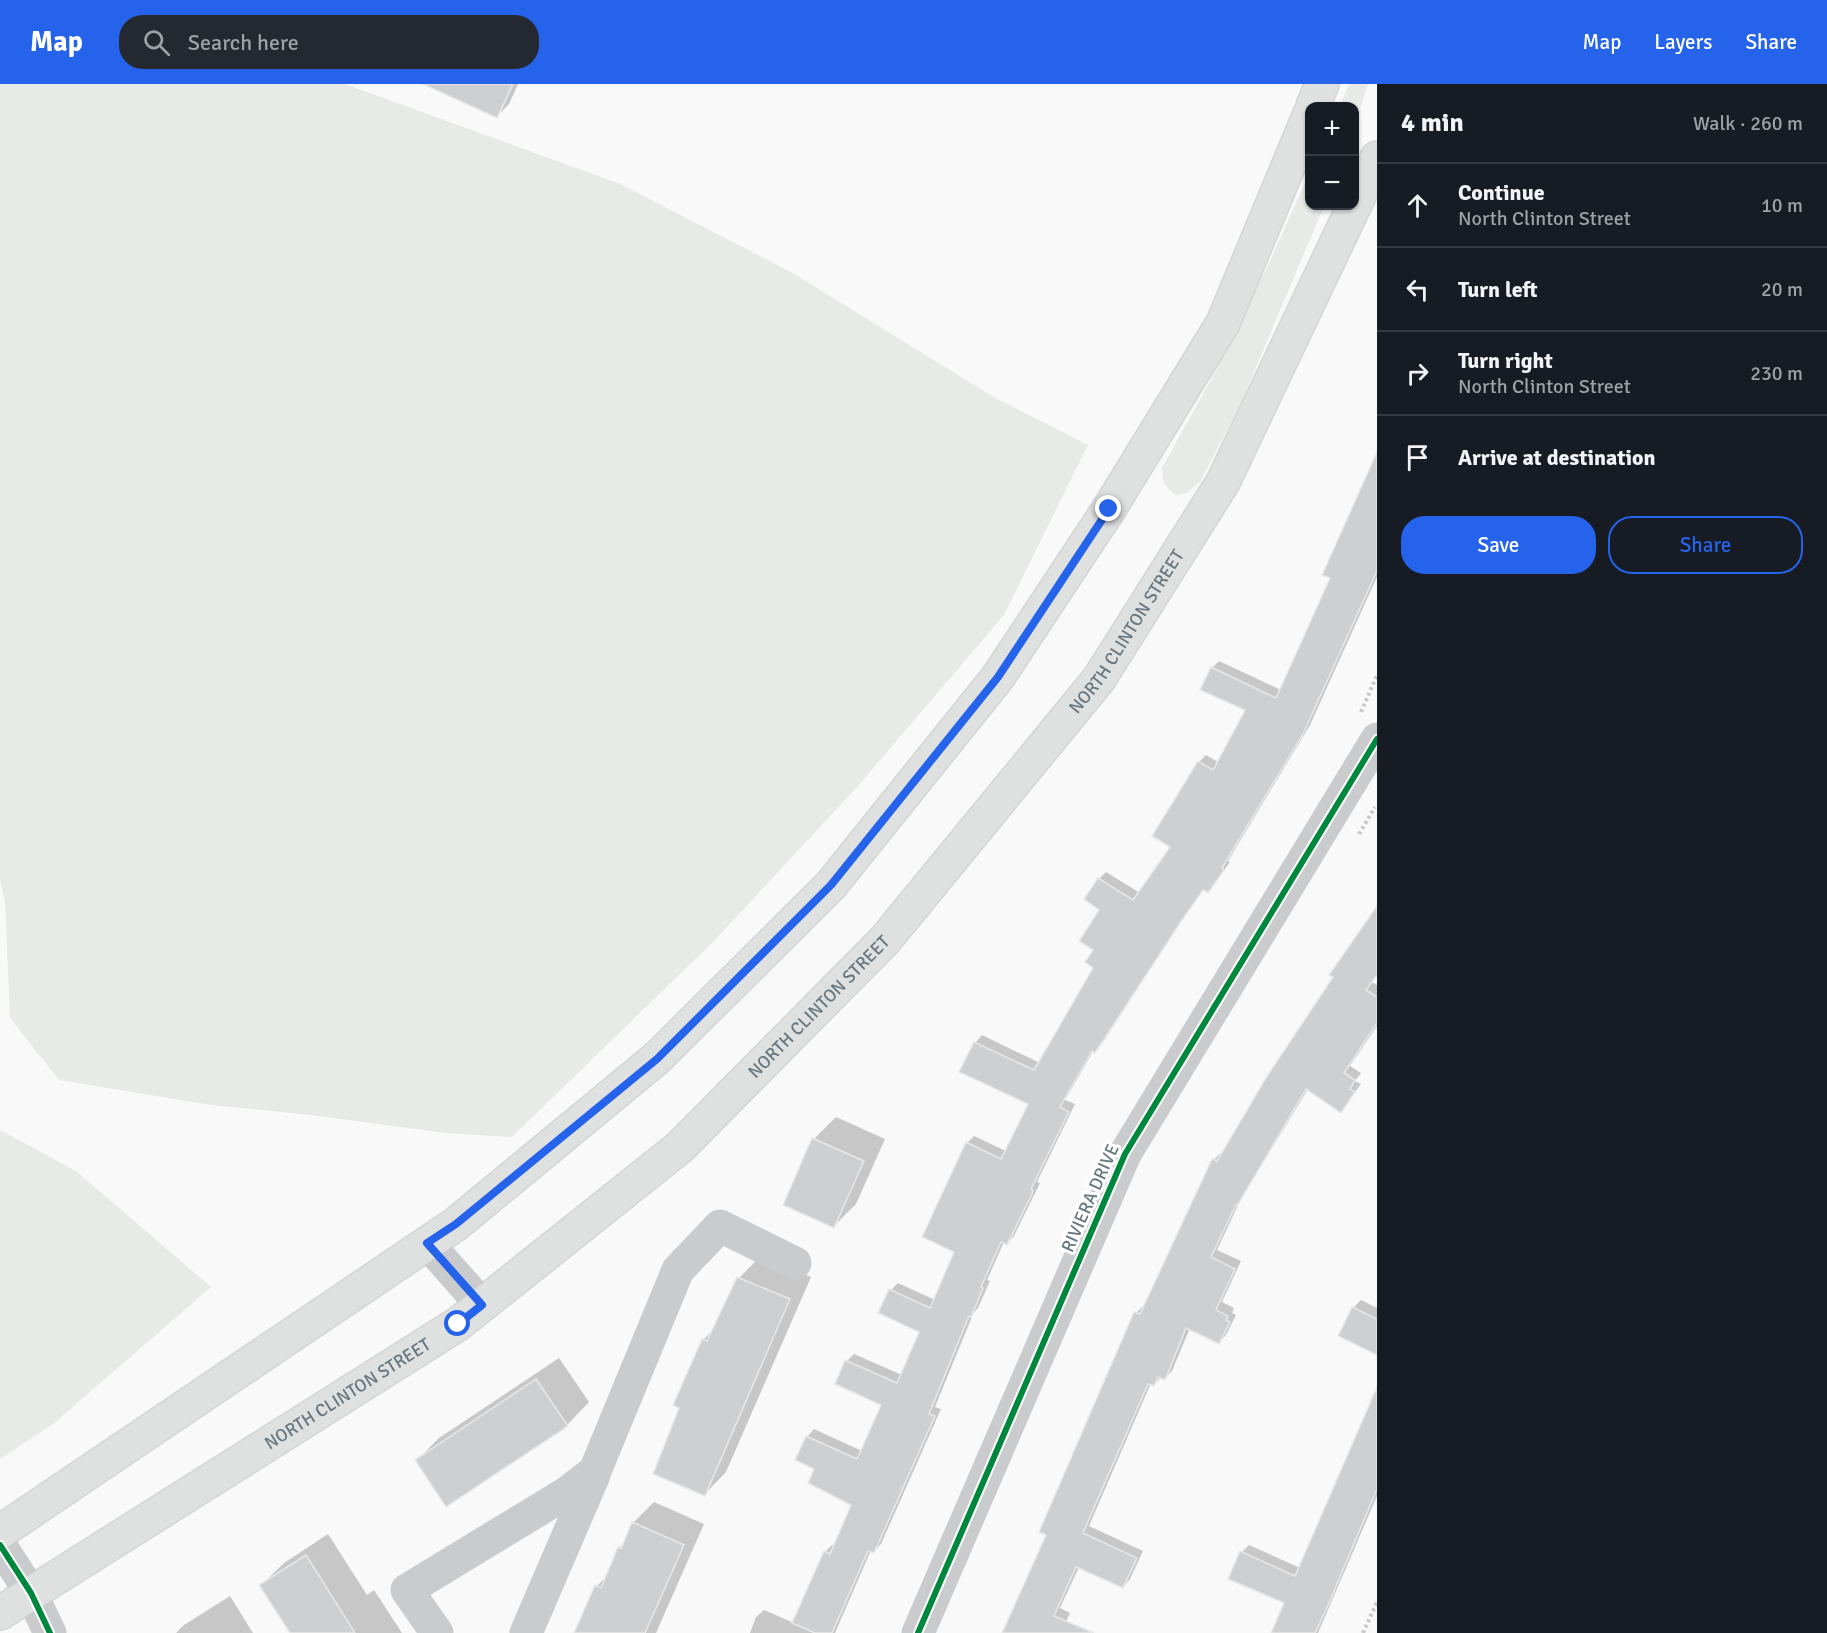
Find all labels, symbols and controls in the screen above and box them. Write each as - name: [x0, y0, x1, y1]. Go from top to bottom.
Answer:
- search box: [119, 15, 539, 69]
- text: Map: [30, 25, 83, 59]
- icon: search: [140, 26, 173, 59]
- text: Search here: [188, 29, 299, 56]
- text: Map: [1583, 29, 1621, 55]
- text: Layers: [1654, 29, 1712, 55]
- text: Share: [1745, 29, 1797, 55]
- map controls: [1305, 102, 1359, 210]
- button: +: [1305, 102, 1359, 156]
- text: 4 min: [1401, 107, 1464, 139]
- text: Walk · 260 m: [1693, 111, 1803, 136]
- button: −: [1305, 156, 1359, 210]
- text: Continue: [1458, 179, 1545, 206]
- icon: ahead: [1401, 189, 1434, 222]
- text: 10 m: [1761, 193, 1803, 218]
- text: North Clinton Street: [1458, 206, 1631, 231]
- icon: left: [1401, 273, 1434, 306]
- text: Turn left: [1458, 276, 1538, 303]
- text: 20 m: [1761, 277, 1803, 302]
- text: Turn right: [1458, 347, 1553, 374]
- icon: right: [1401, 357, 1434, 390]
- text: 230 m: [1750, 361, 1803, 386]
- text: North Clinton Street: [1458, 374, 1631, 399]
- icon: arrive: [1401, 441, 1434, 474]
- text: Arrive at destination: [1458, 444, 1655, 471]
- route end: [1095, 495, 1121, 521]
- button: Save: [1401, 516, 1596, 574]
- button: Share: [1608, 516, 1803, 574]
- street label: NORTH CLINTON STREET: [1064, 545, 1189, 718]
- street label: NORTH CLINTON STREET: [744, 931, 895, 1083]
- street label: RIVIERA DRIVE: [1056, 1141, 1124, 1255]
- route start: [444, 1310, 470, 1336]
- street label: NORTH CLINTON STREET: [260, 1333, 435, 1454]

